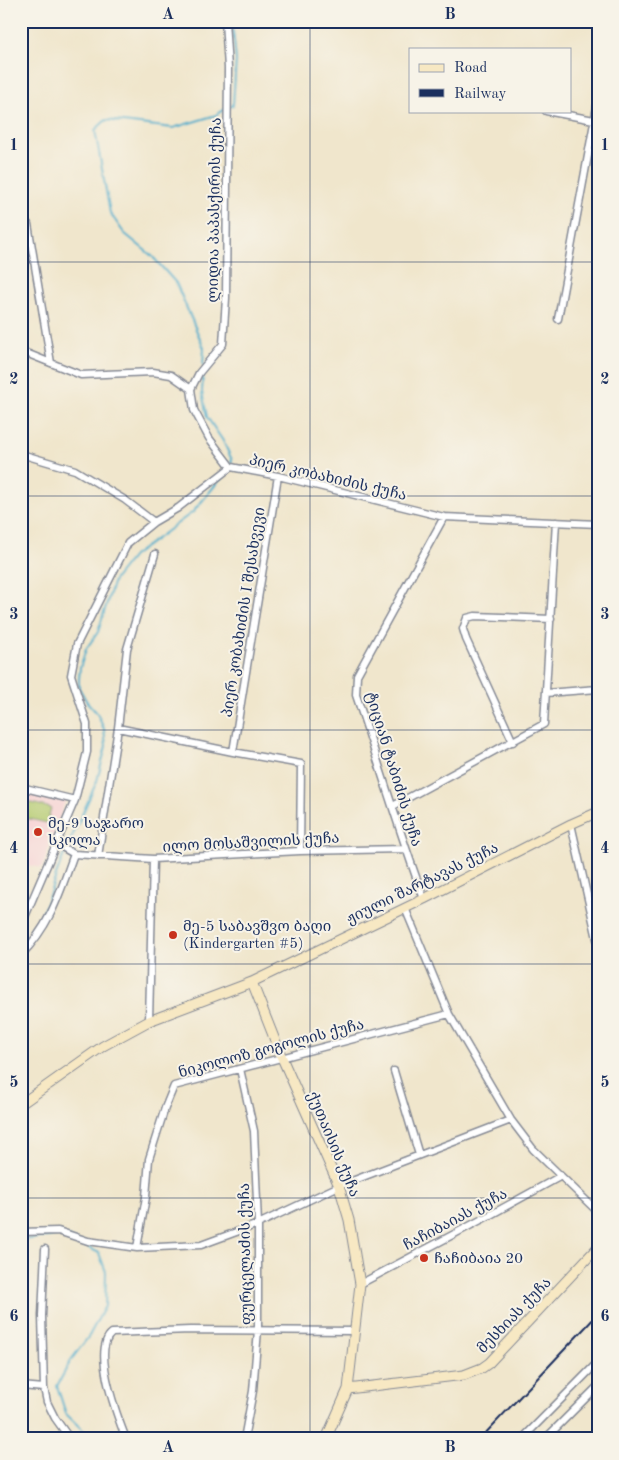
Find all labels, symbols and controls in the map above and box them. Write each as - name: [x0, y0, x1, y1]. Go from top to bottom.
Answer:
- text: A: [162, 7, 174, 23]
- text: B: [444, 7, 456, 23]
- legend: [409, 48, 572, 112]
- text: Road: [454, 61, 488, 76]
- text: Railway: [454, 87, 507, 102]
- street label: ლიდია პაპასქირის ქუჩა: [206, 117, 225, 303]
- text: 1: [9, 138, 19, 154]
- text: 1: [600, 138, 610, 154]
- text: 2: [9, 372, 19, 388]
- text: 2: [600, 372, 610, 388]
- street label: პიერ კობახიძის ქუჩა: [247, 453, 408, 504]
- street label: პიერ კობახიძის I შესახვევი: [220, 506, 269, 718]
- text: 3: [9, 607, 19, 623]
- text: 3: [600, 607, 610, 623]
- street label: ტიციან ტაბიძის ქუჩა: [362, 690, 424, 849]
- place label: მე-9 საჯარო სკოლა: [48, 817, 144, 849]
- marker: მე-9 საჯარო სკოლა: [32, 826, 44, 838]
- street label: ილო მოსაშვილის ქუჩა: [162, 831, 340, 856]
- text: 4: [9, 841, 19, 857]
- street label: ჟიული შარტავას ქუჩა: [344, 841, 501, 928]
- text: 4: [600, 841, 610, 857]
- place label: მე-5 საბავშვო ბაღი (Kindergarten #5): [183, 920, 331, 952]
- marker: მე-5 საბავშვო ბაღი (Kindergarten #5): [167, 929, 179, 941]
- street label: ნიკოლოზ გოგოლის ქუჩა: [177, 1016, 366, 1081]
- text: 5: [9, 1075, 19, 1091]
- text: 5: [600, 1075, 610, 1091]
- street label: ქუთაისის ქუჩა: [304, 1090, 362, 1199]
- street label: ფურცელაძის ქუჩა: [238, 1183, 255, 1325]
- street label: ჩაჩიბაიას ქუჩა: [401, 1187, 510, 1254]
- marker: ჩაჩიბაია 20: [418, 1252, 430, 1264]
- place label: ჩაჩიბაია 20: [434, 1252, 523, 1267]
- street label: მესხიას ქუჩა: [475, 1275, 555, 1357]
- text: 6: [9, 1309, 19, 1325]
- text: 6: [600, 1309, 610, 1325]
- text: A: [162, 1440, 174, 1456]
- text: B: [444, 1440, 456, 1456]

